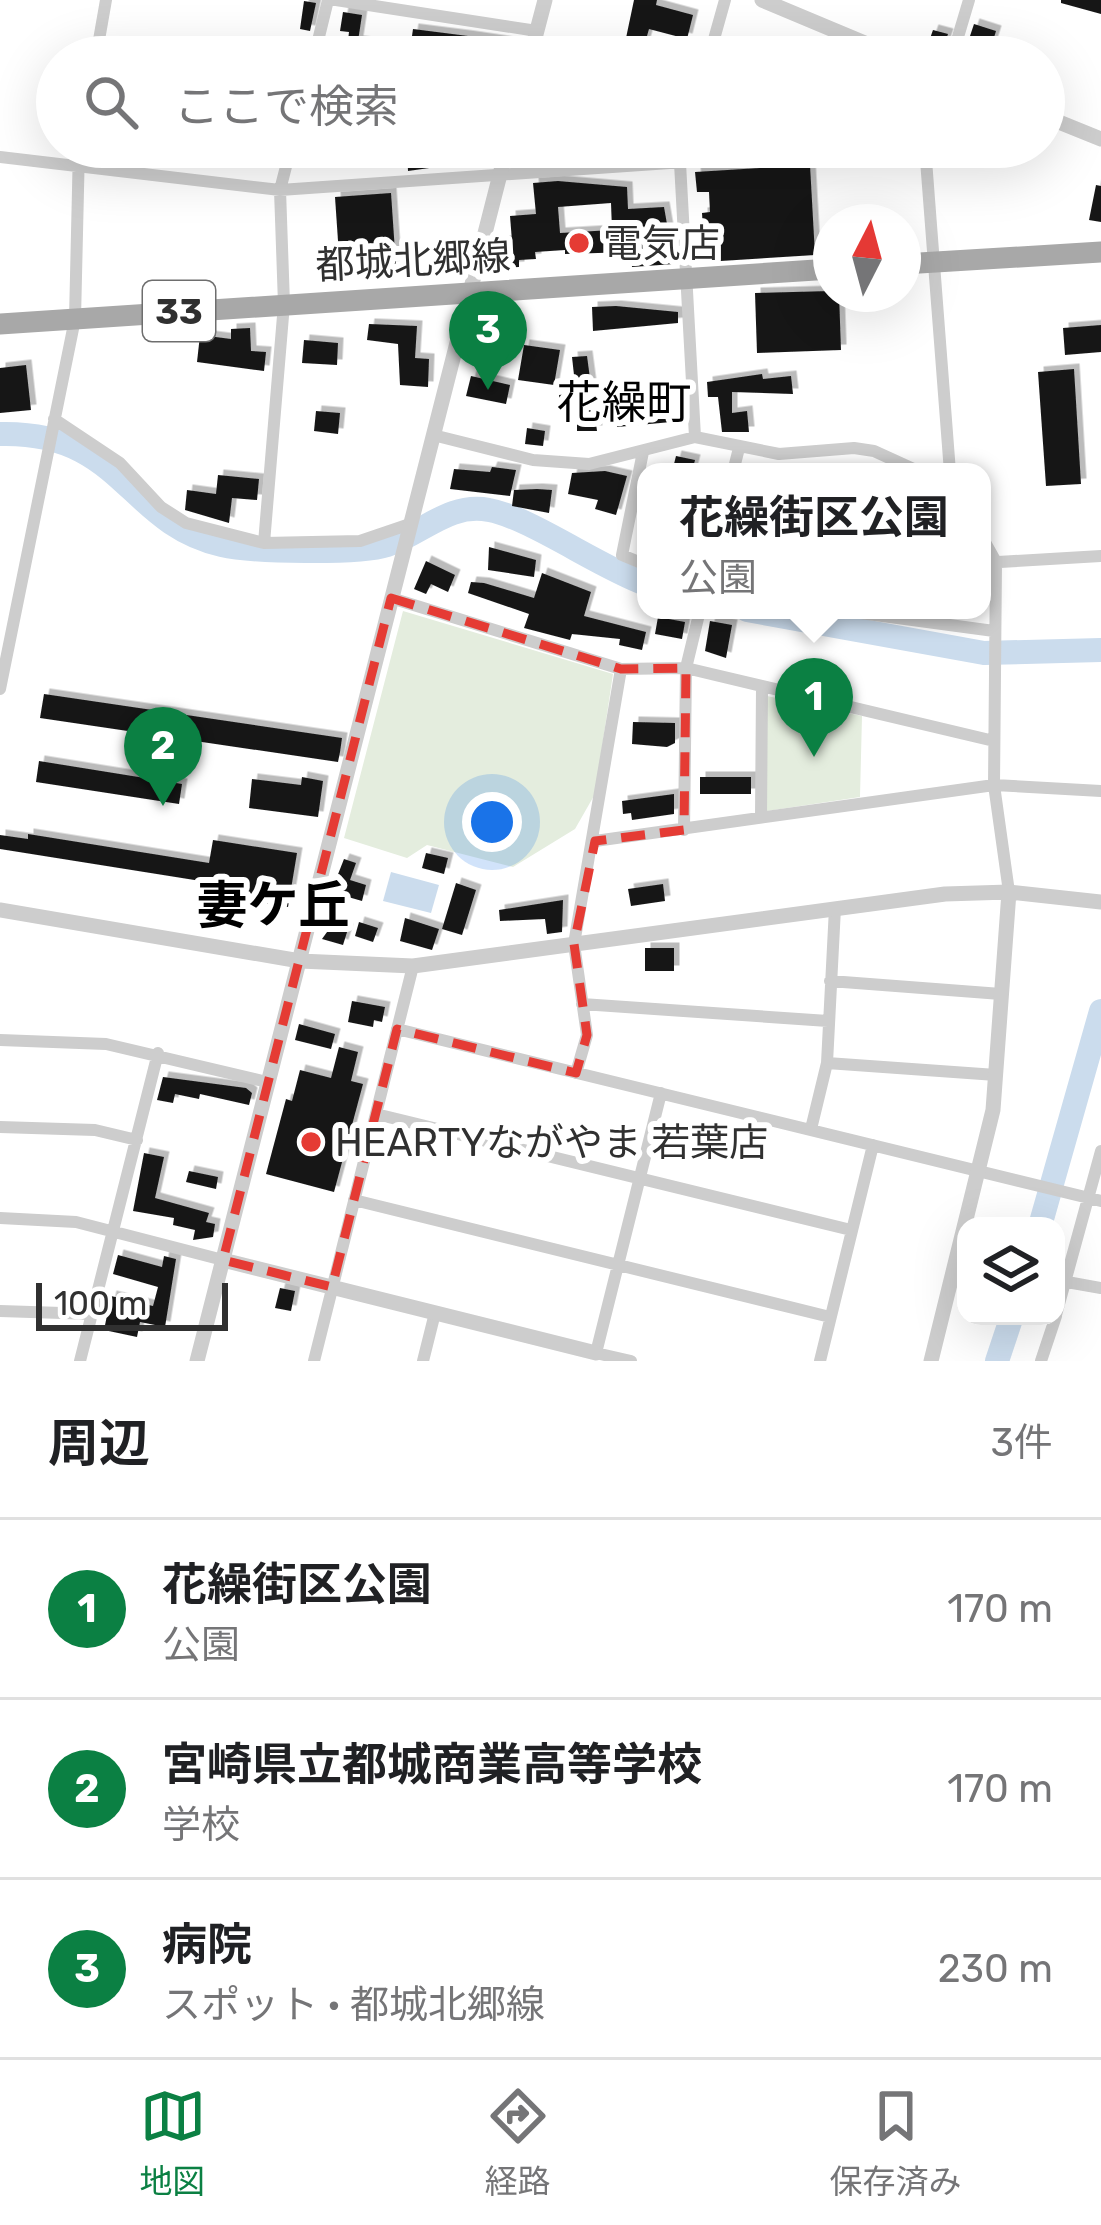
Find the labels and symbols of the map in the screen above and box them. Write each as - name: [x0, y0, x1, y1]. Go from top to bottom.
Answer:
- north arrow: [813, 204, 921, 312]
- place label: 電気店: [603, 221, 720, 267]
- marker: 電気店: [566, 230, 592, 256]
- street label: 都城北郷線: [314, 233, 512, 289]
- road number: 33: [143, 281, 215, 341]
- pin: 3: [449, 291, 527, 390]
- district label: 花繰町: [556, 376, 692, 429]
- pin: 1: [775, 658, 853, 757]
- pin: 2: [124, 707, 202, 806]
- your location: [462, 792, 522, 852]
- district label: 妻ケ丘: [196, 875, 350, 936]
- place label: HEARTYながやま 若葉店: [335, 1120, 768, 1166]
- marker: HEARTYながやま 若葉店: [298, 1129, 324, 1155]
- scale bar: [36, 1277, 228, 1330]

